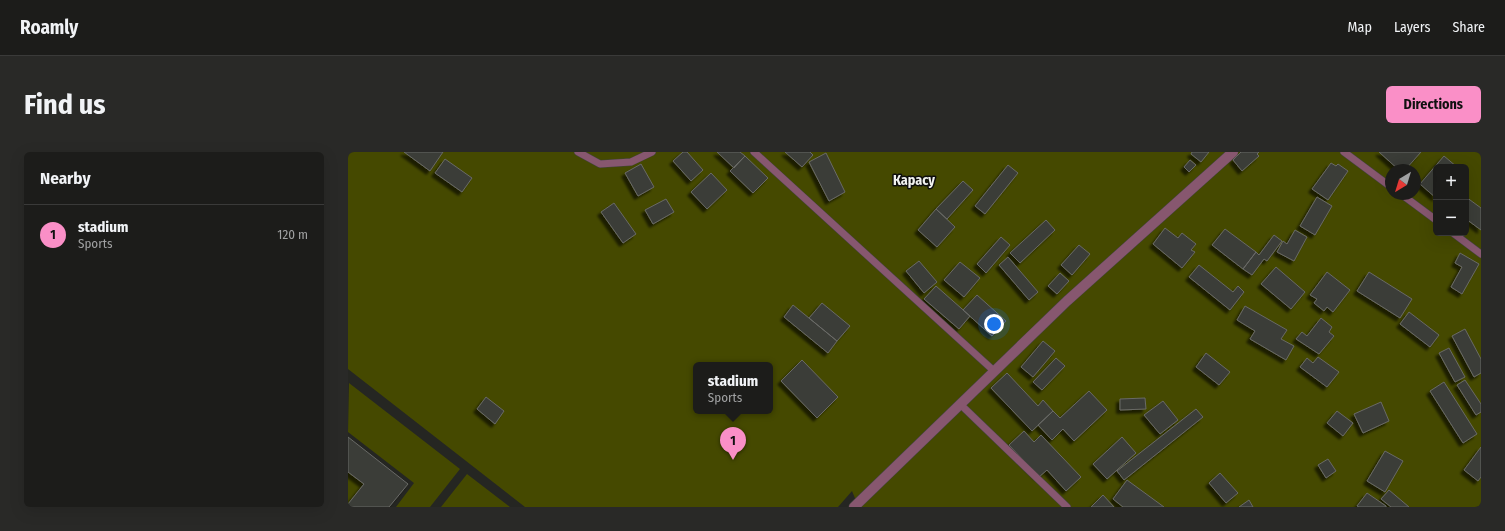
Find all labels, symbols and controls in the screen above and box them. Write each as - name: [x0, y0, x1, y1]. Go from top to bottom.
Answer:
- text: Roamly: [20, 16, 78, 39]
- text: Map: [1348, 19, 1372, 36]
- text: Layers: [1394, 19, 1430, 36]
- text: Share: [1452, 19, 1485, 36]
- button: Directions: [1386, 86, 1481, 123]
- text: Find us: [24, 88, 106, 121]
- north arrow: [1385, 164, 1421, 200]
- map controls: [1433, 164, 1469, 236]
- button: +: [1433, 164, 1469, 200]
- text: Nearby: [40, 168, 91, 189]
- district label: Карасу: [893, 172, 935, 189]
- button: −: [1433, 200, 1469, 236]
- text: stadium: [78, 218, 128, 236]
- text: 1: [50, 227, 56, 242]
- text: 120 m: [277, 227, 308, 242]
- text: Sports: [78, 236, 113, 251]
- your location: [984, 314, 1004, 334]
- popup: [693, 362, 773, 414]
- text: stadium: [708, 372, 758, 390]
- text: Sports: [708, 390, 742, 405]
- pin: 1: [720, 427, 746, 460]

